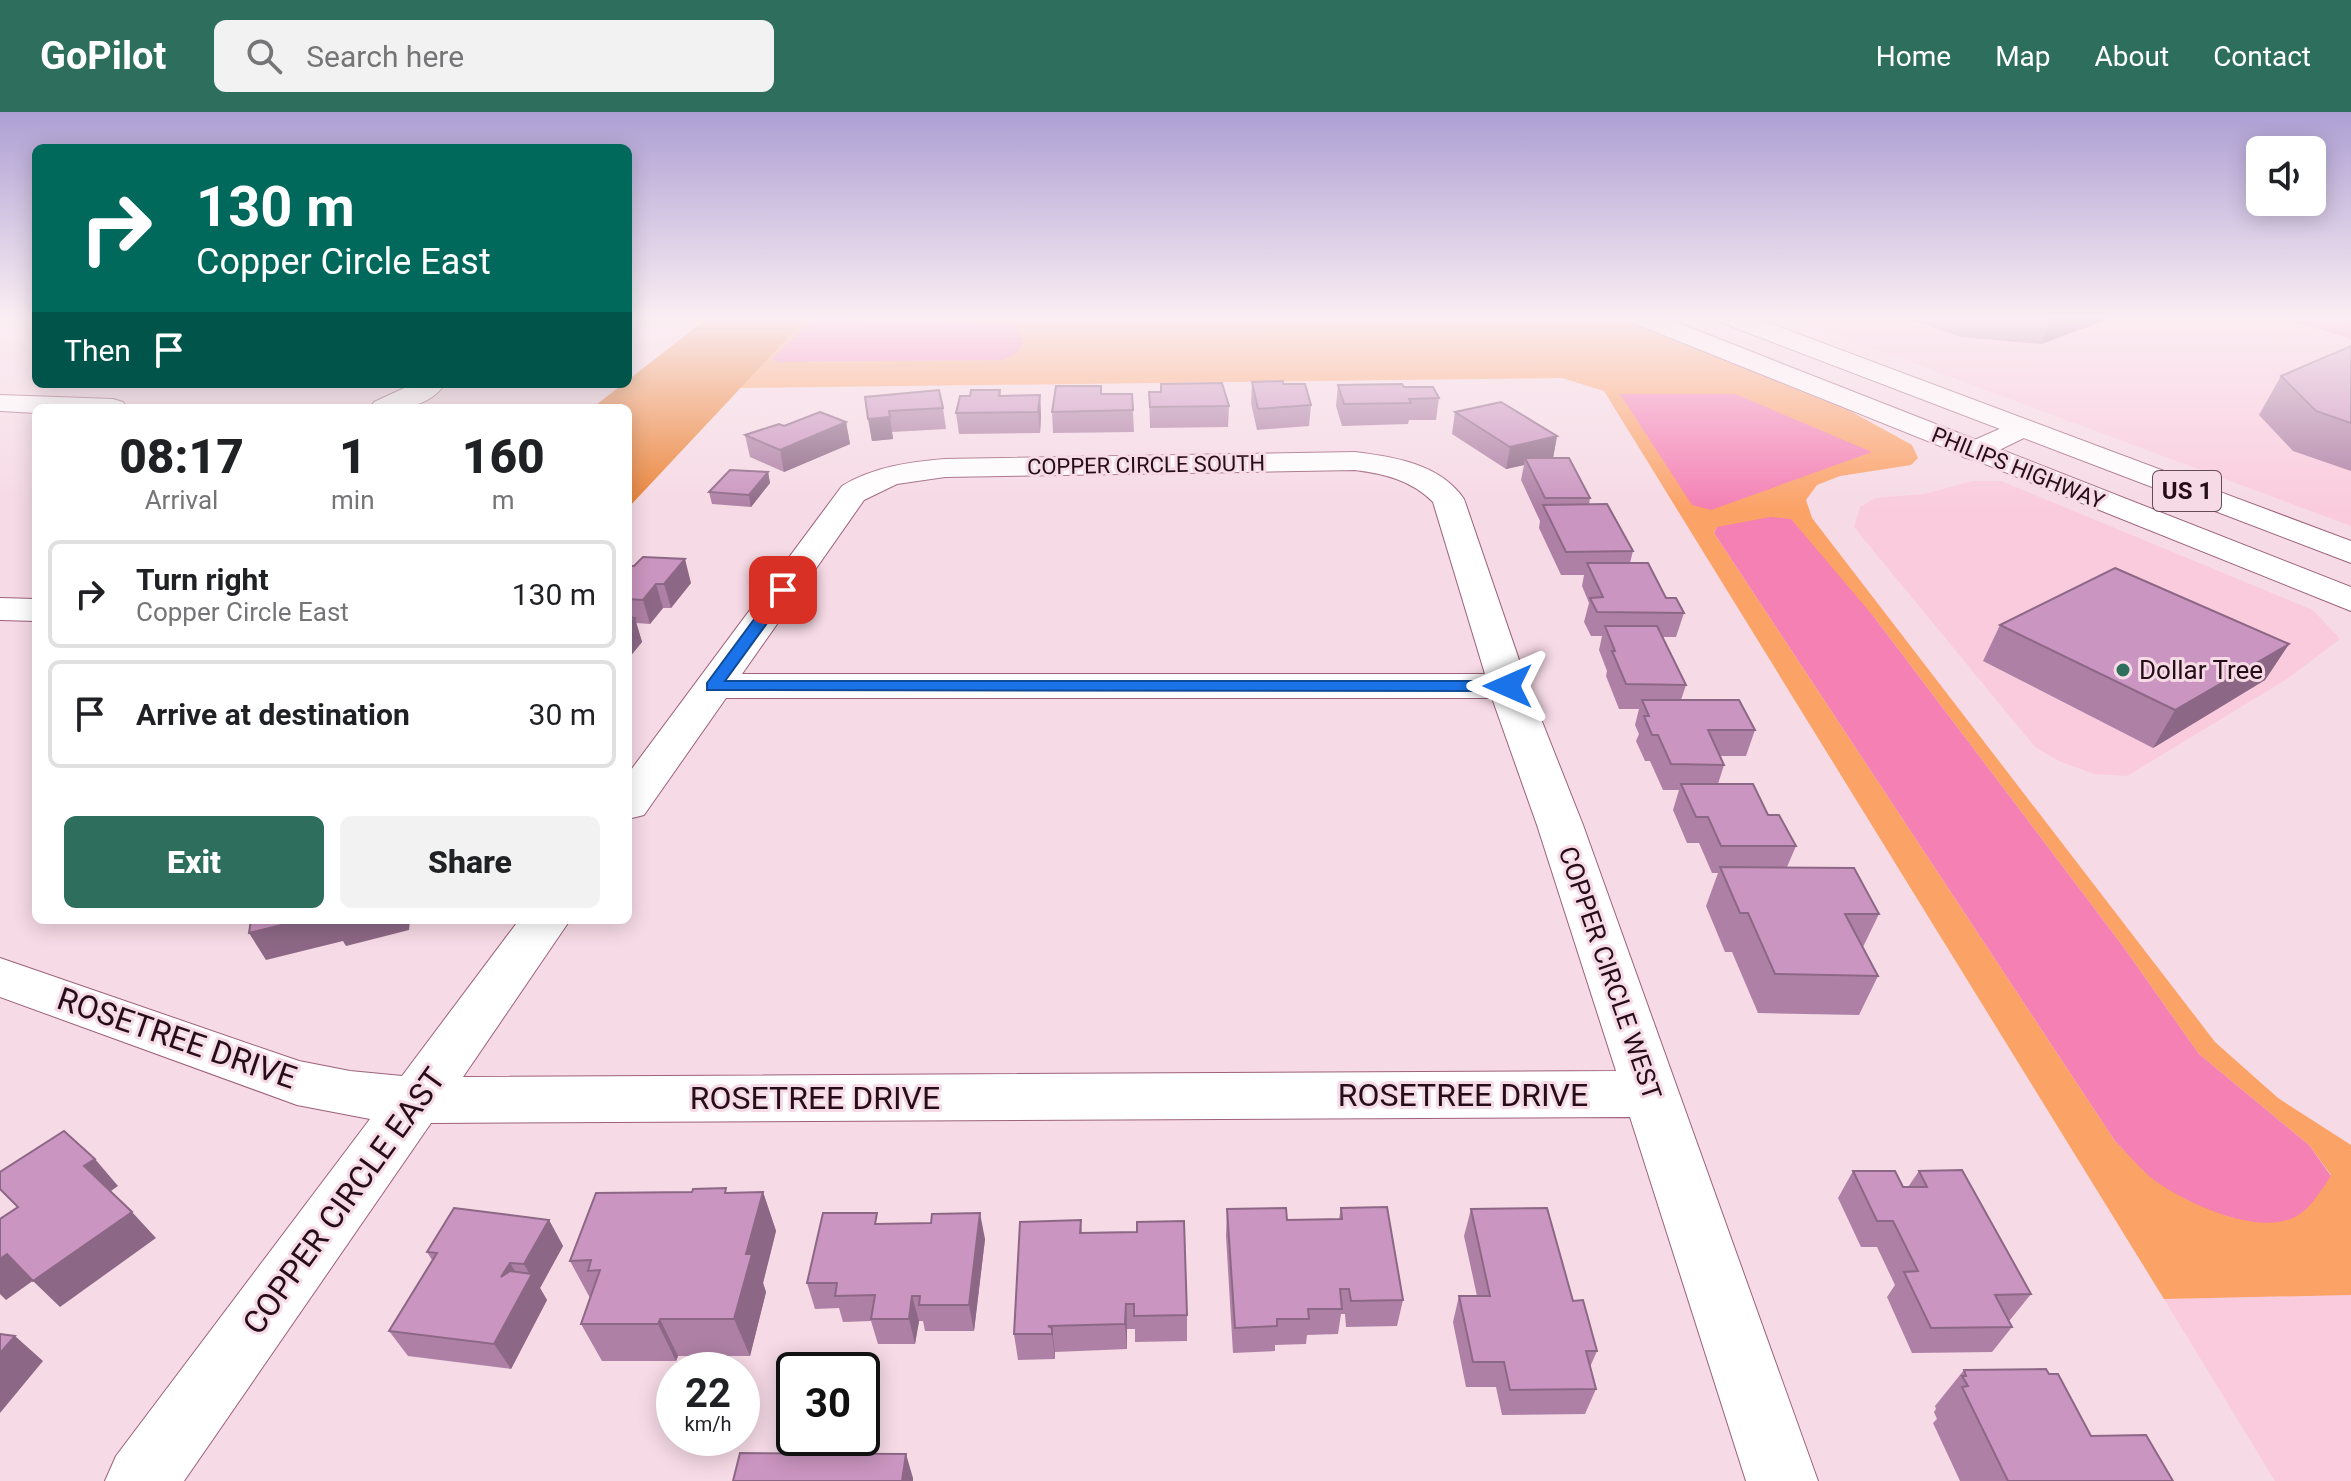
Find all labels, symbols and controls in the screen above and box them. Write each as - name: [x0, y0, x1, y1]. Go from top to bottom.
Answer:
- search box: [214, 20, 774, 92]
- text: GoPilot: [40, 34, 166, 78]
- icon: search: [242, 34, 286, 78]
- text: Search here: [306, 39, 464, 74]
- text: Home: [1876, 40, 1951, 73]
- text: Map: [1995, 40, 2051, 73]
- text: About: [2095, 40, 2169, 73]
- text: Contact: [2213, 40, 2311, 73]
- map controls: [2246, 136, 2326, 216]
- button: sound: [2246, 136, 2326, 216]
- text: 130 m: [196, 174, 355, 240]
- icon: right: [64, 176, 168, 280]
- text: Copper Circle East: [196, 241, 491, 283]
- icon: arrive: [147, 328, 191, 372]
- text: Then: [64, 333, 131, 368]
- street label: PHILIPS HIGHWAY: [1928, 422, 2109, 514]
- text: 08:17: [119, 428, 244, 485]
- text: 1: [339, 428, 367, 485]
- text: 160: [462, 428, 545, 485]
- street label: COPPER CIRCLE SOUTH: [1027, 450, 1265, 480]
- road number: US 1: [2153, 471, 2221, 511]
- text: Arrival: [145, 485, 218, 515]
- text: min: [331, 485, 375, 515]
- text: m: [492, 485, 515, 515]
- pin: [749, 556, 817, 624]
- text: Turn right: [136, 562, 269, 597]
- icon: arrive: [761, 568, 805, 612]
- icon: right: [68, 572, 112, 616]
- text: 130 m: [512, 577, 596, 612]
- text: Copper Circle East: [136, 597, 349, 627]
- position arrow: [1466, 644, 1550, 728]
- place label: Dollar Tree: [2139, 655, 2263, 685]
- marker: Dollar Tree: [2114, 661, 2132, 679]
- icon: arrive: [68, 692, 112, 736]
- text: Arrive at destination: [136, 697, 410, 732]
- text: 30 m: [529, 697, 596, 732]
- button: Exit: [64, 816, 324, 908]
- button: Share: [340, 816, 600, 908]
- street label: COPPER CIRCLE WEST: [1553, 842, 1667, 1104]
- street label: ROSETREE DRIVE: [52, 979, 302, 1097]
- street label: COPPER CIRCLE EAST: [235, 1061, 453, 1341]
- street label: ROSETREE DRIVE: [1338, 1076, 1588, 1114]
- street label: ROSETREE DRIVE: [690, 1079, 940, 1117]
- speed limit sign: 30: [776, 1352, 880, 1456]
- text: 22: [685, 1370, 731, 1417]
- text: km/h: [685, 1412, 731, 1436]

